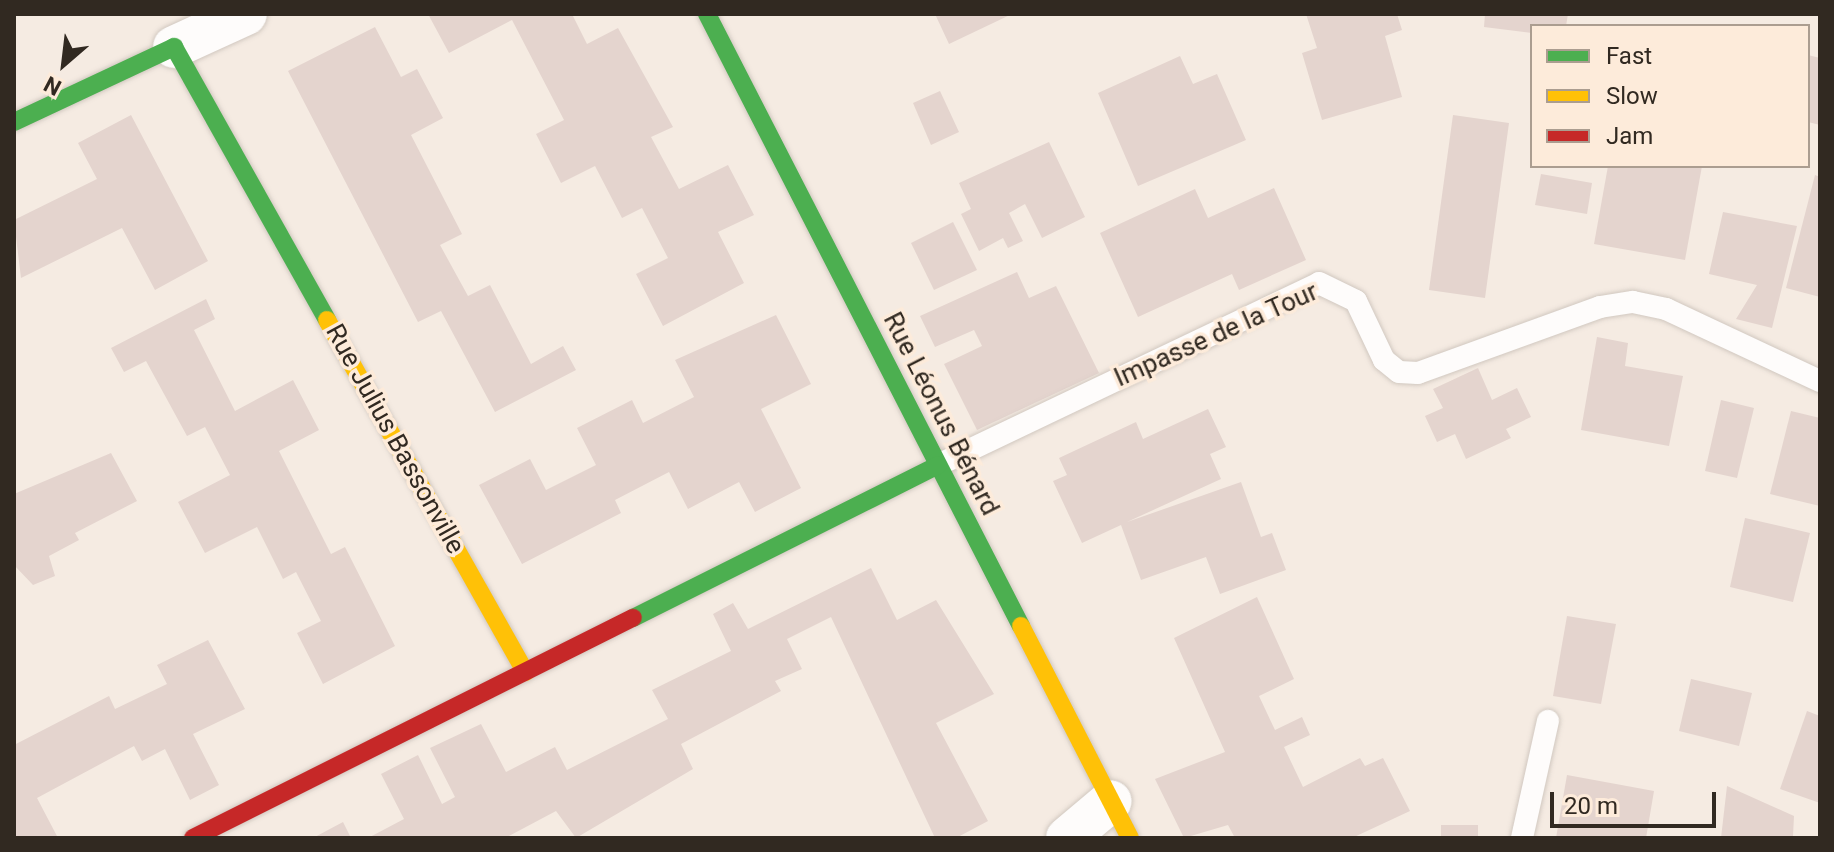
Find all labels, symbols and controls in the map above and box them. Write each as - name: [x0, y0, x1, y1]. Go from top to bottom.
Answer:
- north arrow: [24, 24, 104, 104]
- legend: [1530, 24, 1810, 168]
- text: Fast: [1606, 42, 1652, 70]
- text: N: [40, 71, 65, 100]
- text: Slow: [1606, 82, 1658, 110]
- text: Jam: [1606, 122, 1653, 150]
- street label: Impasse de la Tour: [1109, 276, 1323, 394]
- street label: Rue Léonus Bénard: [876, 307, 1006, 521]
- street label: Rue Julius Bassonville: [319, 319, 471, 559]
- scale bar: [1554, 776, 1720, 826]
- text: 20 m: [1564, 792, 1618, 820]

